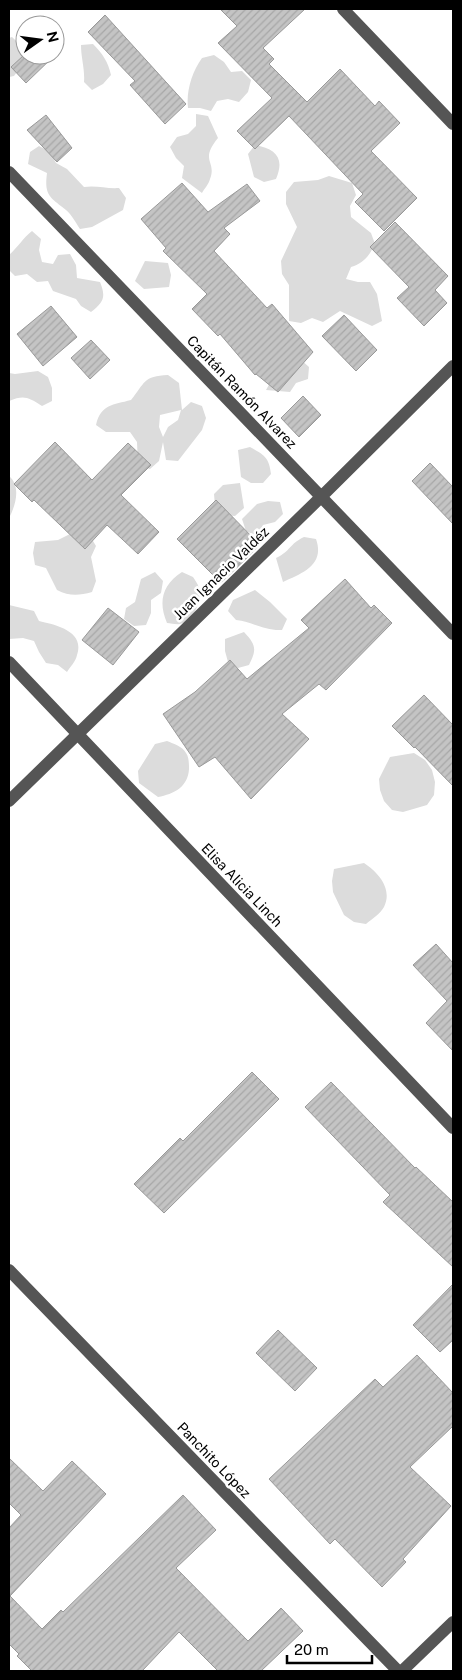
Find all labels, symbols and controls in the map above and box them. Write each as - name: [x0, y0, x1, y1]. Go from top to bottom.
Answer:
- north arrow: [15, 15, 65, 65]
- text: N: [44, 30, 62, 44]
- street label: Capitán Ramón Alvarez: [184, 332, 300, 452]
- street label: Juan Ignacio Valdéz: [170, 523, 272, 623]
- street label: Elisa Alicia Linch: [198, 840, 286, 930]
- street label: Panchito López: [174, 1419, 254, 1501]
- scale bar: [287, 1632, 372, 1664]
- text: 20 m: [294, 1641, 329, 1658]

